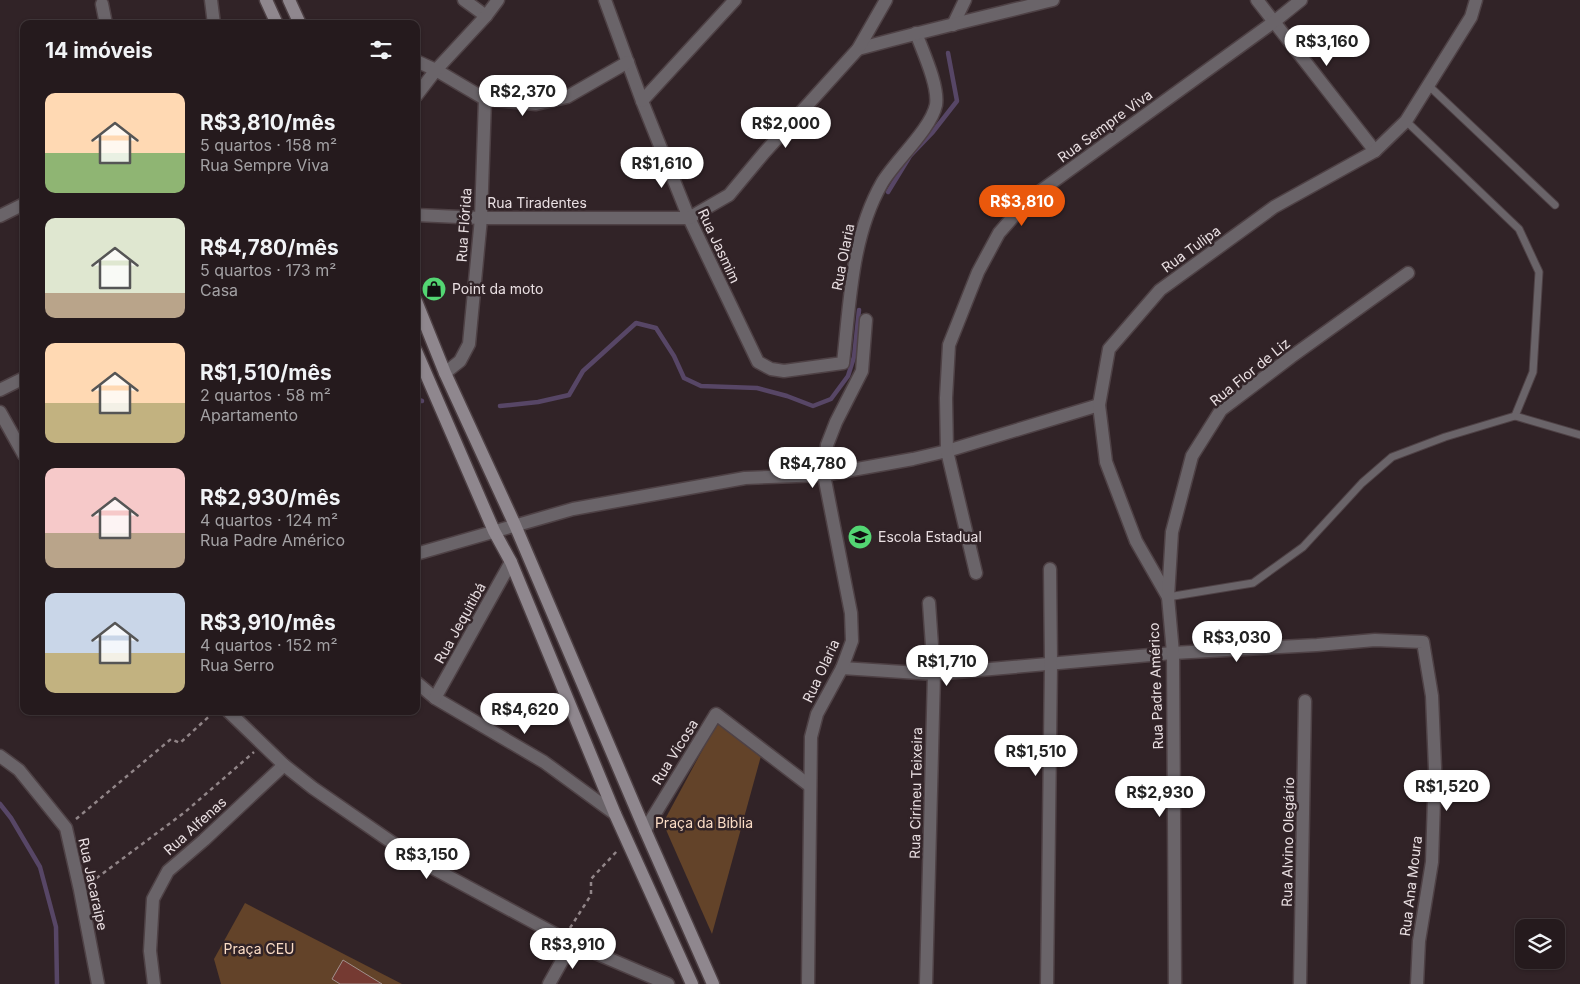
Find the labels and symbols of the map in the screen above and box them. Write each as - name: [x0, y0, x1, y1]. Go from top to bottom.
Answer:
- pin: R$3,160: [1281, 24, 1373, 67]
- pin: R$2,370: [477, 74, 569, 117]
- street label: Rua Sempre Viva: [1054, 86, 1155, 166]
- pin: R$2,000: [740, 106, 832, 149]
- pin: R$1,610: [616, 146, 708, 189]
- pin: R$3,810: [976, 184, 1068, 227]
- street label: Rua Flórida: [452, 187, 475, 263]
- street label: Rua Tiradentes: [487, 194, 587, 211]
- street label: Rua Jasmim: [695, 206, 744, 286]
- street label: Rua Olaria: [828, 222, 857, 292]
- street label: Rua Tulipa: [1158, 222, 1224, 276]
- shop icon: Point da moto: [421, 276, 447, 302]
- place label: Point da moto: [452, 280, 543, 297]
- street label: Rua Flor de Liz: [1206, 334, 1293, 409]
- pin: R$4,780: [767, 446, 859, 489]
- school or university icon: Escola Estadual: [847, 524, 873, 550]
- place label: Escola Estadual: [878, 528, 982, 545]
- street label: Rua Jequitibá: [430, 579, 489, 666]
- pin: R$3,030: [1191, 620, 1283, 663]
- street label: Rua Padre Américo: [1145, 622, 1166, 750]
- street label: Rua Olaria: [799, 636, 843, 705]
- pin: R$1,710: [901, 644, 993, 687]
- pin: R$4,620: [479, 692, 571, 735]
- street label: Rua Vicosa: [648, 716, 701, 788]
- street label: Rua Cirineu Teixeira: [906, 727, 925, 859]
- pin: R$1,510: [990, 734, 1082, 777]
- pin: R$1,520: [1401, 770, 1493, 812]
- pin: R$2,930: [1114, 776, 1206, 818]
- street label: Rua Alvino Olegário: [1278, 777, 1297, 907]
- street label: Rua Alfenas: [160, 793, 230, 858]
- park label: Praça da Bíblia: [655, 814, 753, 831]
- street label: Rua Ana Moura: [1396, 835, 1425, 937]
- street label: Rua Jacaraipe: [75, 836, 112, 932]
- pin: R$3,150: [381, 838, 473, 880]
- pin: R$3,910: [527, 928, 619, 970]
- park label: Praça CEU: [223, 940, 295, 957]

